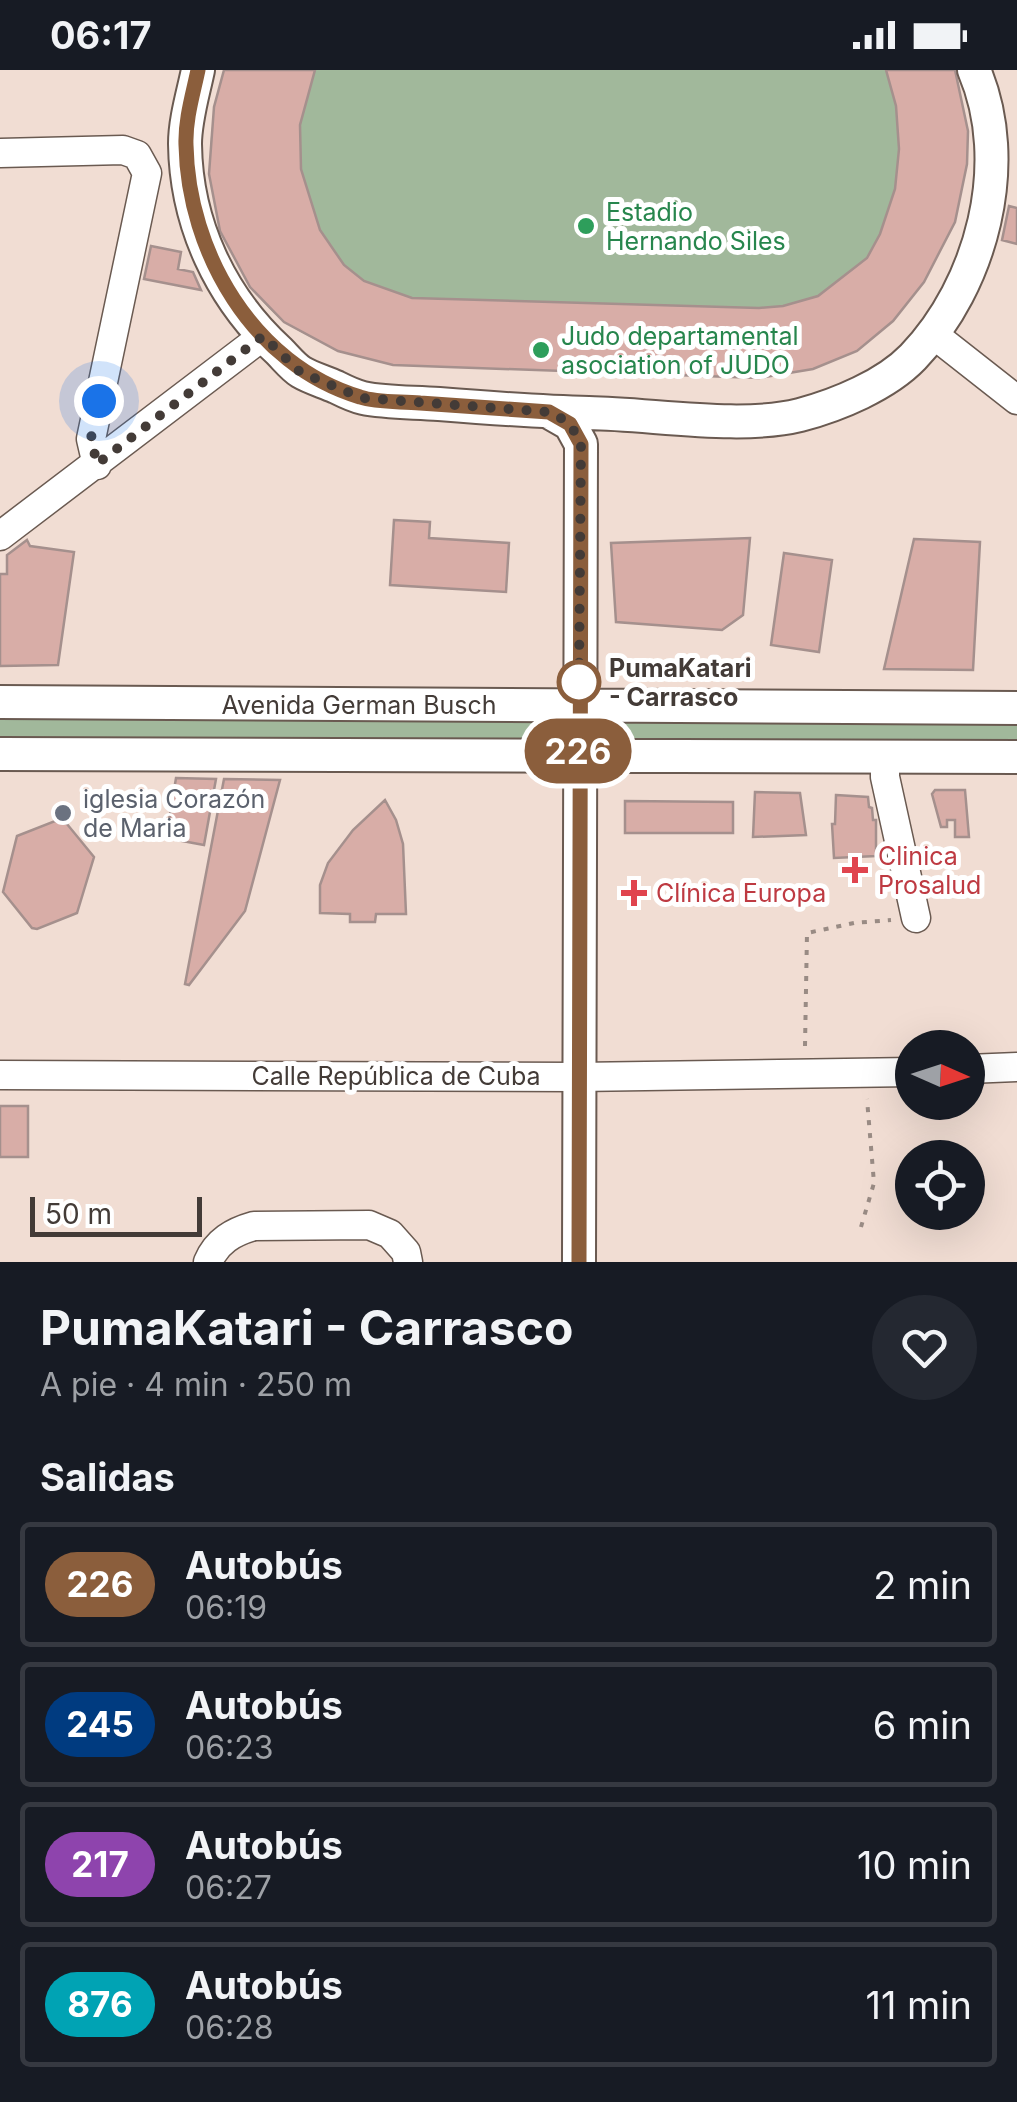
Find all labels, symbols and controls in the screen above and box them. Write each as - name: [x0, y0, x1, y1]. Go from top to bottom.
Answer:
- text: 06:17: [50, 12, 151, 58]
- place label: Estadio Hernando Siles: [606, 197, 786, 256]
- marker: Estadio Hernando Siles: [575, 215, 597, 237]
- place label: Judo departamental asociation of JUDO: [561, 321, 799, 380]
- marker: Judo departamental asociation of JUDO: [530, 339, 552, 361]
- your location: [74, 376, 124, 426]
- place label: PumaKatari - Carrasco: [609, 653, 752, 712]
- marker: PumaKatari - Carrasco: [558, 661, 600, 703]
- street label: Avenida German Busch: [221, 690, 497, 720]
- line badge: 226: [520, 718, 636, 784]
- text: 226: [545, 730, 611, 772]
- place label: iglesia Corazón de Maria: [83, 784, 265, 843]
- marker: iglesia Corazón de Maria: [52, 802, 74, 824]
- place label: Clinica Prosalud: [878, 841, 981, 900]
- marker: Clinica Prosalud: [842, 857, 868, 883]
- place label: Clínica Europa: [656, 878, 826, 908]
- marker: Clínica Europa: [621, 880, 647, 906]
- north arrow: [895, 1030, 985, 1120]
- map controls: [895, 1030, 985, 1230]
- street label: Calle República de Cuba: [252, 1061, 540, 1091]
- button: locate: [895, 1140, 985, 1230]
- scale bar: [30, 1192, 202, 1236]
- text: 50 m: [45, 1197, 112, 1231]
- button: heart: [872, 1295, 977, 1400]
- text: PumaKatari - Carrasco: [40, 1298, 573, 1357]
- text: A pie · 4 min · 250 m: [40, 1365, 352, 1404]
- text: Salidas: [40, 1454, 175, 1500]
- text: Autobús: [185, 1542, 343, 1588]
- text: 2 min: [873, 1562, 972, 1608]
- text: 226: [67, 1563, 133, 1605]
- text: 06:19: [185, 1588, 267, 1627]
- text: Autobús: [185, 1682, 343, 1728]
- text: 6 min: [873, 1702, 972, 1748]
- text: 245: [66, 1703, 134, 1745]
- text: 06:23: [185, 1728, 274, 1767]
- text: Autobús: [185, 1822, 343, 1868]
- text: 10 min: [857, 1842, 972, 1888]
- text: 217: [71, 1843, 129, 1885]
- text: 06:27: [185, 1868, 272, 1907]
- text: Autobús: [185, 1962, 343, 2008]
- text: 11 min: [865, 1982, 972, 2028]
- text: 876: [67, 1983, 133, 2025]
- text: 06:28: [185, 2008, 274, 2047]

